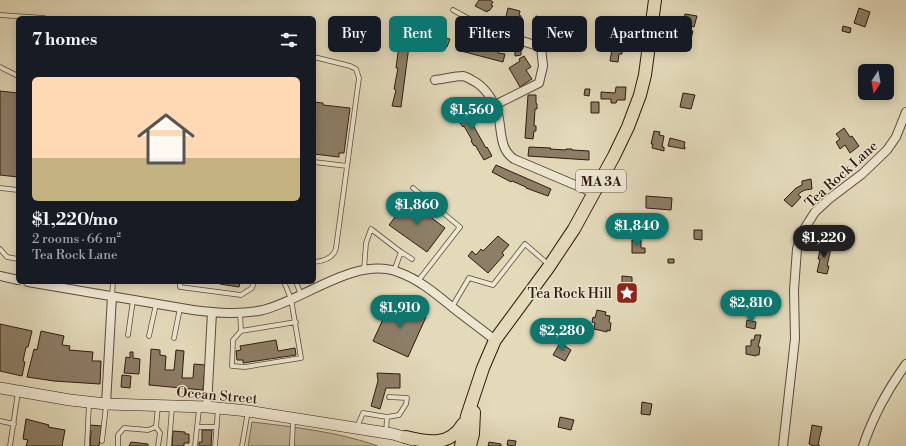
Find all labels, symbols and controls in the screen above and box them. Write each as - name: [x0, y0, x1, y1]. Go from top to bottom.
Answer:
- chip: Buy: [328, 16, 381, 52]
- chip: Rent: [389, 16, 447, 52]
- chip: Filters: [455, 16, 524, 52]
- chip: New: [532, 16, 587, 52]
- chip: Apartment: [595, 16, 692, 52]
- text: 7 homes: [32, 29, 97, 51]
- icon: filters: [278, 29, 300, 51]
- north arrow: [858, 64, 894, 100]
- map controls: [858, 64, 894, 100]
- pin: $1,560: [439, 97, 505, 131]
- text: $1,560: [450, 102, 494, 118]
- icon: home: [130, 103, 202, 175]
- street label: Tea Rock Lane: [801, 137, 882, 212]
- road number: MA 3A: [576, 170, 626, 192]
- pin: $1,860: [384, 192, 450, 226]
- text: $1,860: [395, 197, 439, 213]
- text: $1,220/mo: [32, 209, 118, 231]
- pin: $1,840: [604, 213, 670, 247]
- text: $1,840: [615, 218, 659, 234]
- pin: $1,220: [791, 225, 857, 259]
- text: $1,220: [802, 230, 846, 246]
- text: 2 rooms · 66 m²: [32, 231, 121, 247]
- text: Tea Rock Lane: [32, 247, 118, 263]
- place icon: Tea Rock Hill: [614, 280, 640, 306]
- place label: Tea Rock Hill: [528, 285, 612, 303]
- pin: $2,810: [718, 290, 784, 324]
- pin: $1,910: [367, 295, 433, 329]
- text: $2,810: [729, 295, 773, 311]
- text: $1,910: [379, 300, 421, 316]
- pin: $2,280: [529, 318, 595, 352]
- text: $2,280: [539, 323, 585, 339]
- street label: Ocean Street: [176, 383, 258, 409]

